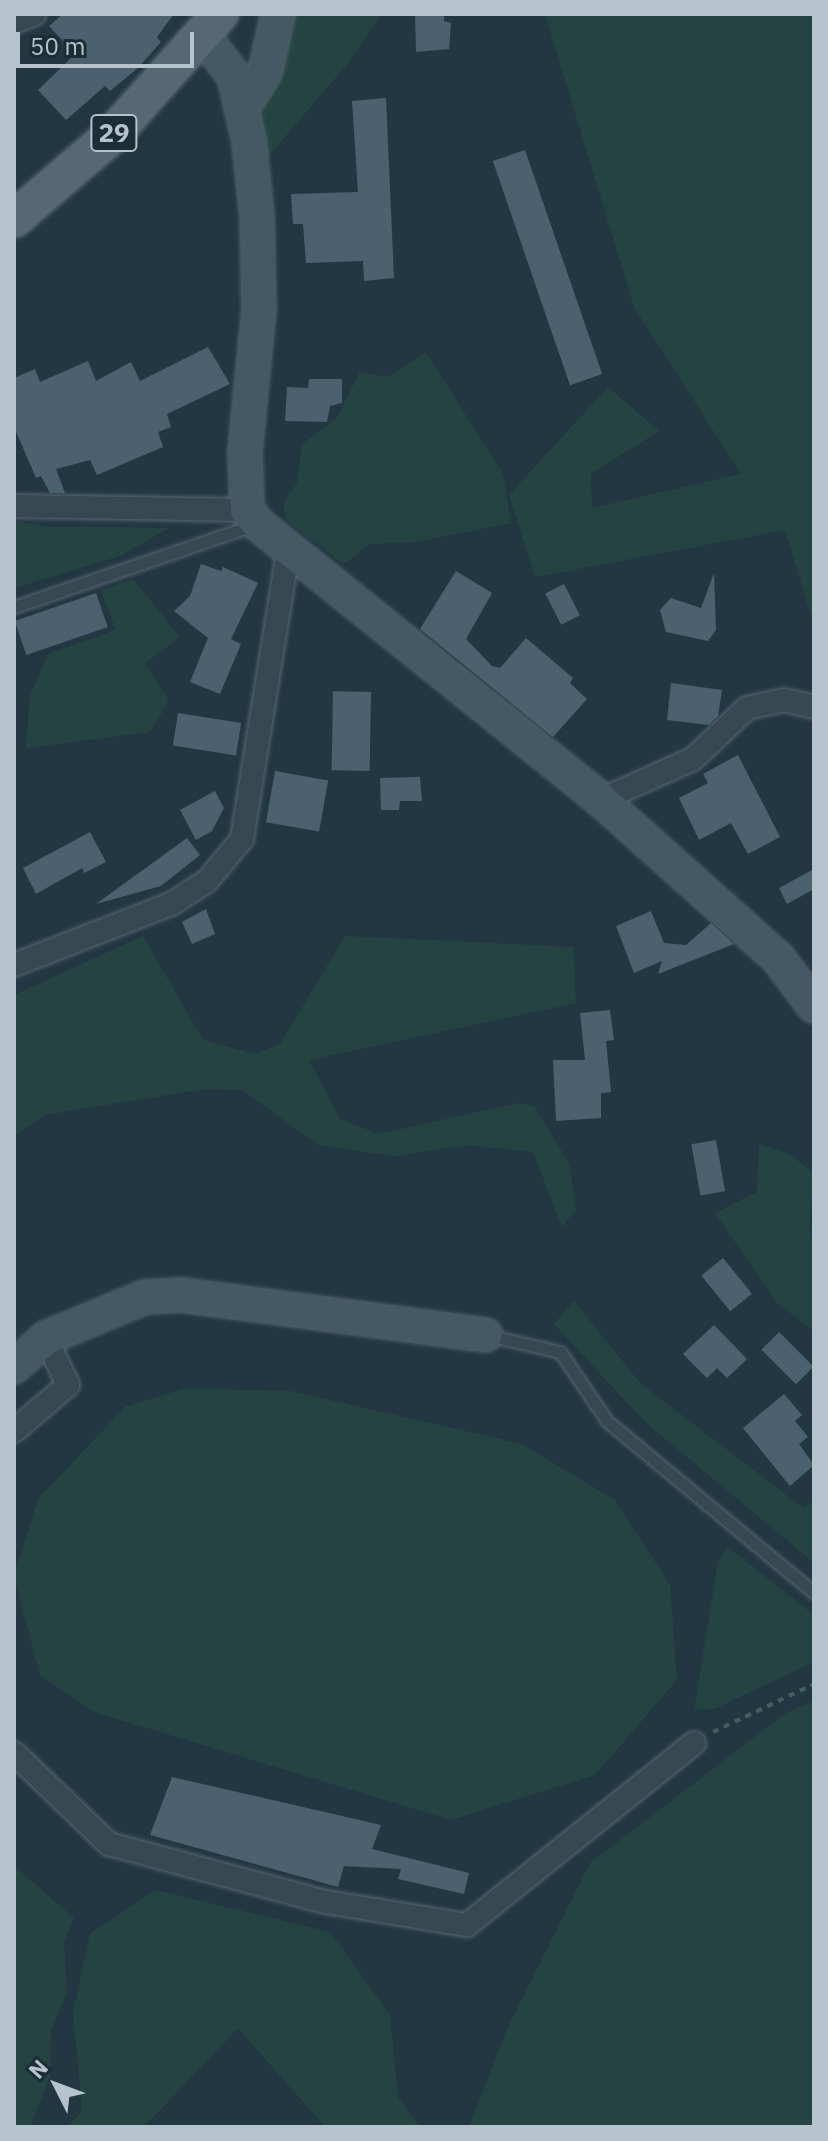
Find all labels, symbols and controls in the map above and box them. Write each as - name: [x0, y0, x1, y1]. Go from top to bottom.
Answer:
- scale bar: [20, 16, 198, 66]
- text: 50 m: [30, 30, 85, 62]
- road number: 29: [90, 111, 138, 155]
- north arrow: [16, 2045, 96, 2125]
- text: N: [22, 2053, 54, 2084]

